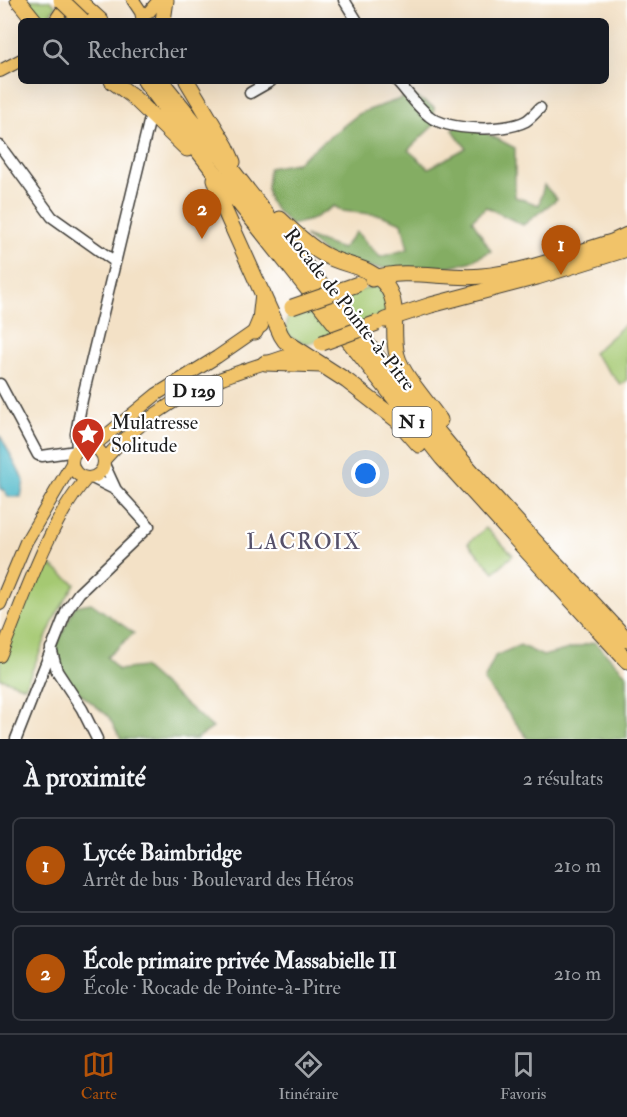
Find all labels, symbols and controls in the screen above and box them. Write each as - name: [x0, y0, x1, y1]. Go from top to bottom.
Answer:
- search box: [18, 18, 609, 84]
- icon: search: [39, 35, 72, 68]
- text: Rechercher: [87, 37, 187, 65]
- pin: 2: [182, 190, 222, 239]
- street label: Rocade de Pointe-à-Pitre: [278, 223, 421, 396]
- pin: 1: [542, 226, 580, 275]
- road number: D 129: [166, 376, 222, 406]
- road number: N 1: [392, 407, 432, 437]
- place label: Mulatresse Solitude: [111, 410, 198, 458]
- place icon: Mulatresse Solitude: [70, 416, 106, 463]
- your location: [351, 459, 380, 488]
- district label: LACROIX: [246, 528, 362, 556]
- text: À proximité: [24, 762, 146, 794]
- text: 2 résultats: [523, 766, 603, 791]
- text: Lycée Baimbridge: [83, 839, 242, 867]
- text: 1: [42, 853, 49, 878]
- text: 210 m: [554, 853, 601, 878]
- text: Arrêt de bus · Boulevard des Héros: [83, 867, 354, 892]
- text: École primaire privée Massabielle II: [83, 947, 397, 975]
- text: 2: [40, 961, 51, 986]
- text: 210 m: [554, 961, 601, 986]
- text: École · Rocade de Pointe-à-Pitre: [83, 975, 341, 1000]
- tab: Carte: [81, 1048, 117, 1104]
- tab: Itinéraire: [278, 1048, 338, 1104]
- tab: Favoris: [500, 1048, 546, 1104]

